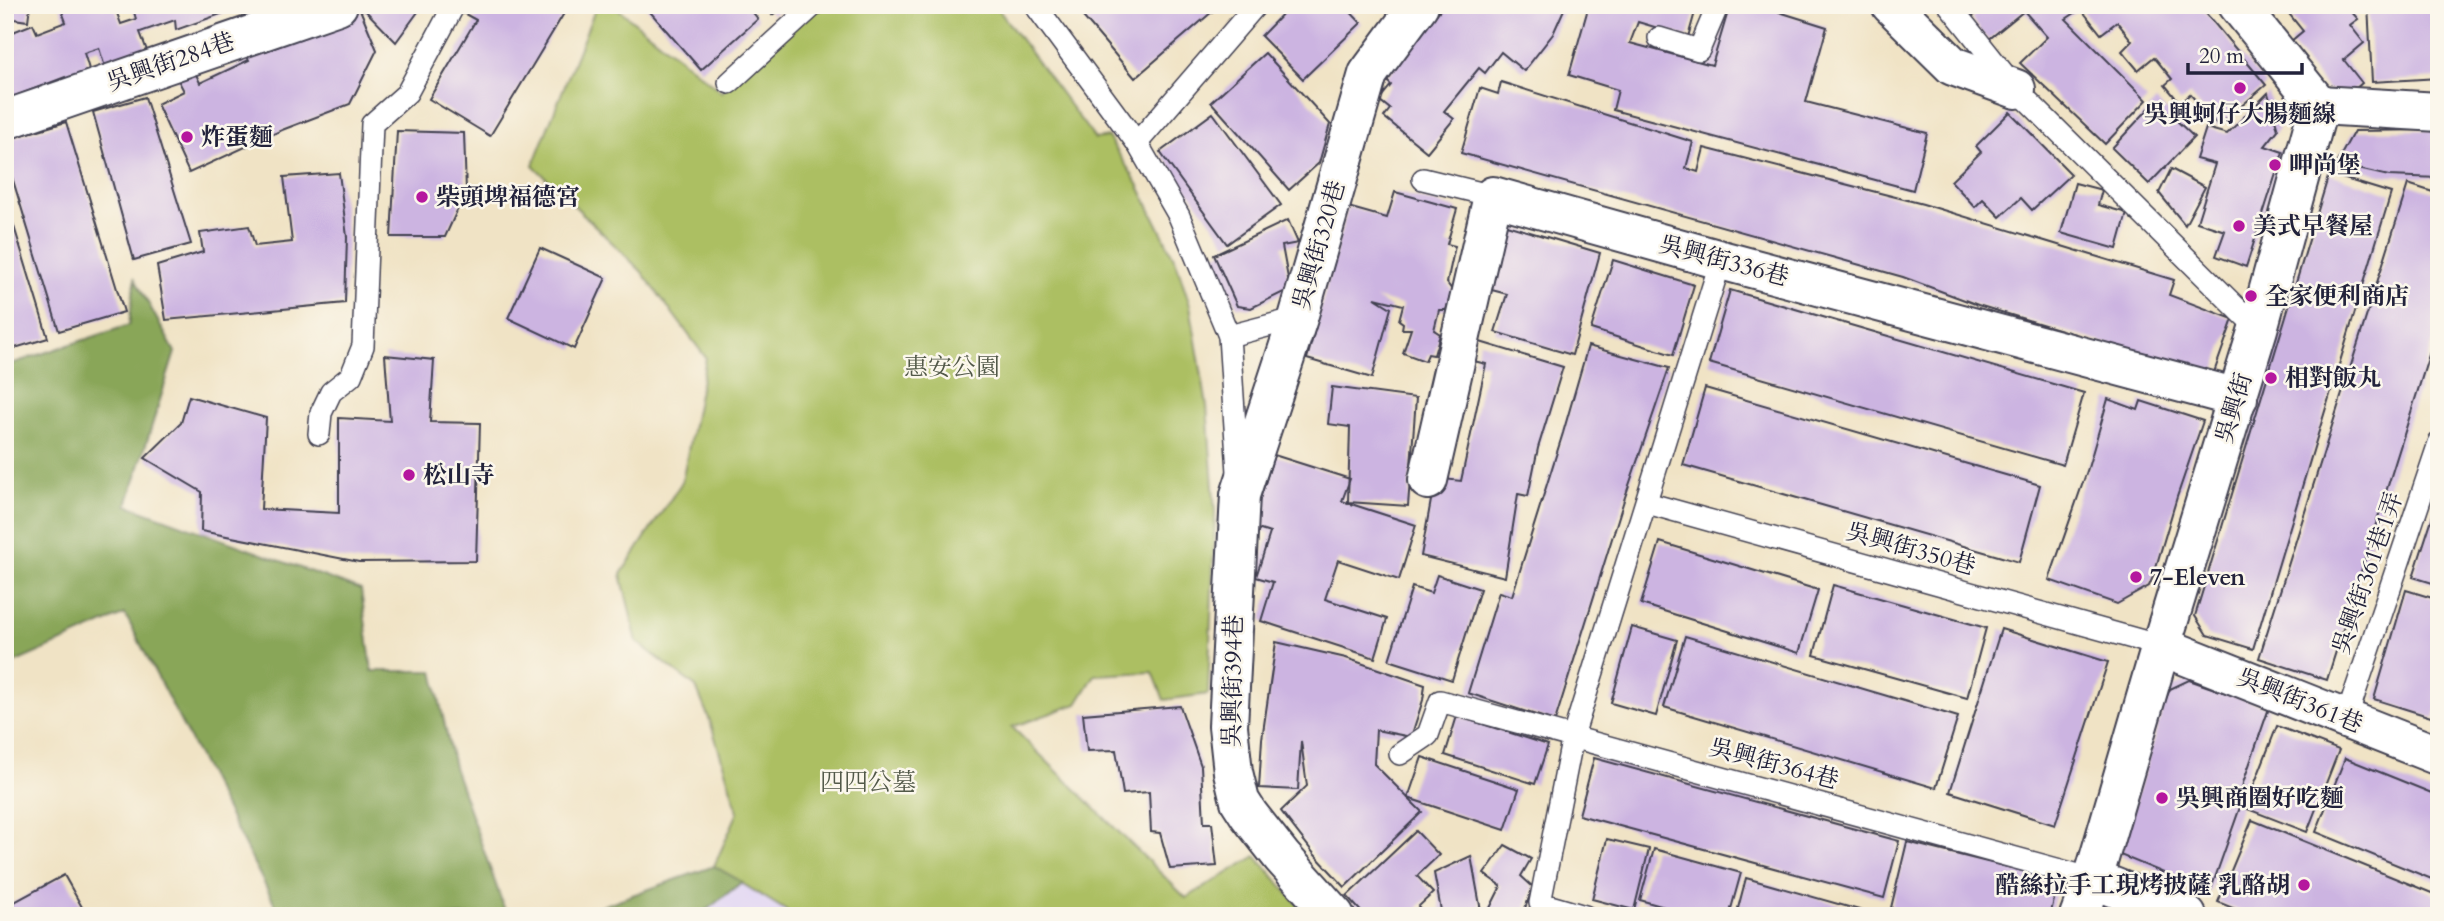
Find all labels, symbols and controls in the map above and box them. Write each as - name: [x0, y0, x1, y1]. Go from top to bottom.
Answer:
- street label: 吳興街284巷: [103, 25, 239, 99]
- scale bar: [2188, 32, 2302, 76]
- text: 20 m: [2199, 42, 2244, 71]
- marker: 吳興蚵仔大腸麵線: [2232, 80, 2248, 96]
- place label: 吳興蚵仔大腸麵線: [2144, 98, 2336, 131]
- place label: 炸蛋麵: [201, 121, 273, 154]
- marker: 炸蛋麵: [179, 129, 195, 145]
- place label: 呷尚堡: [2289, 149, 2361, 182]
- marker: 呷尚堡: [2267, 157, 2283, 173]
- street label: 吳興街320巷: [1285, 177, 1353, 313]
- place label: 柴頭埤福德宮: [436, 181, 580, 214]
- marker: 柴頭埤福德宮: [414, 189, 430, 205]
- place label: 美式早餐屋: [2253, 210, 2373, 243]
- marker: 美式早餐屋: [2231, 218, 2247, 234]
- street label: 吳興街336巷: [1656, 228, 1792, 294]
- place label: 全家便利商店: [2265, 280, 2409, 313]
- marker: 全家便利商店: [2243, 288, 2259, 304]
- park label: 惠安公園: [904, 351, 1000, 384]
- place label: 相對飯丸: [2285, 362, 2381, 395]
- street label: 吳興街: [2208, 369, 2260, 447]
- marker: 相對飯丸: [2263, 370, 2279, 386]
- place label: 松山寺: [423, 459, 495, 492]
- marker: 松山寺: [401, 467, 417, 483]
- street label: 吳興街361巷1弄: [2325, 488, 2411, 658]
- street label: 吳興街350巷: [1843, 515, 1979, 583]
- place label: 7-Eleven: [2150, 561, 2246, 594]
- marker: 7-Eleven: [2128, 569, 2144, 585]
- street label: 吳興街394巷: [1215, 614, 1251, 748]
- street label: 吳興街361巷: [2232, 661, 2368, 741]
- street label: 吳興街364巷: [1706, 731, 1842, 797]
- park label: 四四公墓: [820, 766, 916, 799]
- place label: 吳興商圈好吃麵: [2176, 782, 2344, 815]
- marker: 吳興商圈好吃麵: [2154, 790, 2170, 806]
- place label: 酷絲拉手工現烤披薩 乳酪胡: [1996, 869, 2290, 902]
- marker: 酷絲拉手工現烤披薩 乳酪胡: [2296, 877, 2312, 893]

